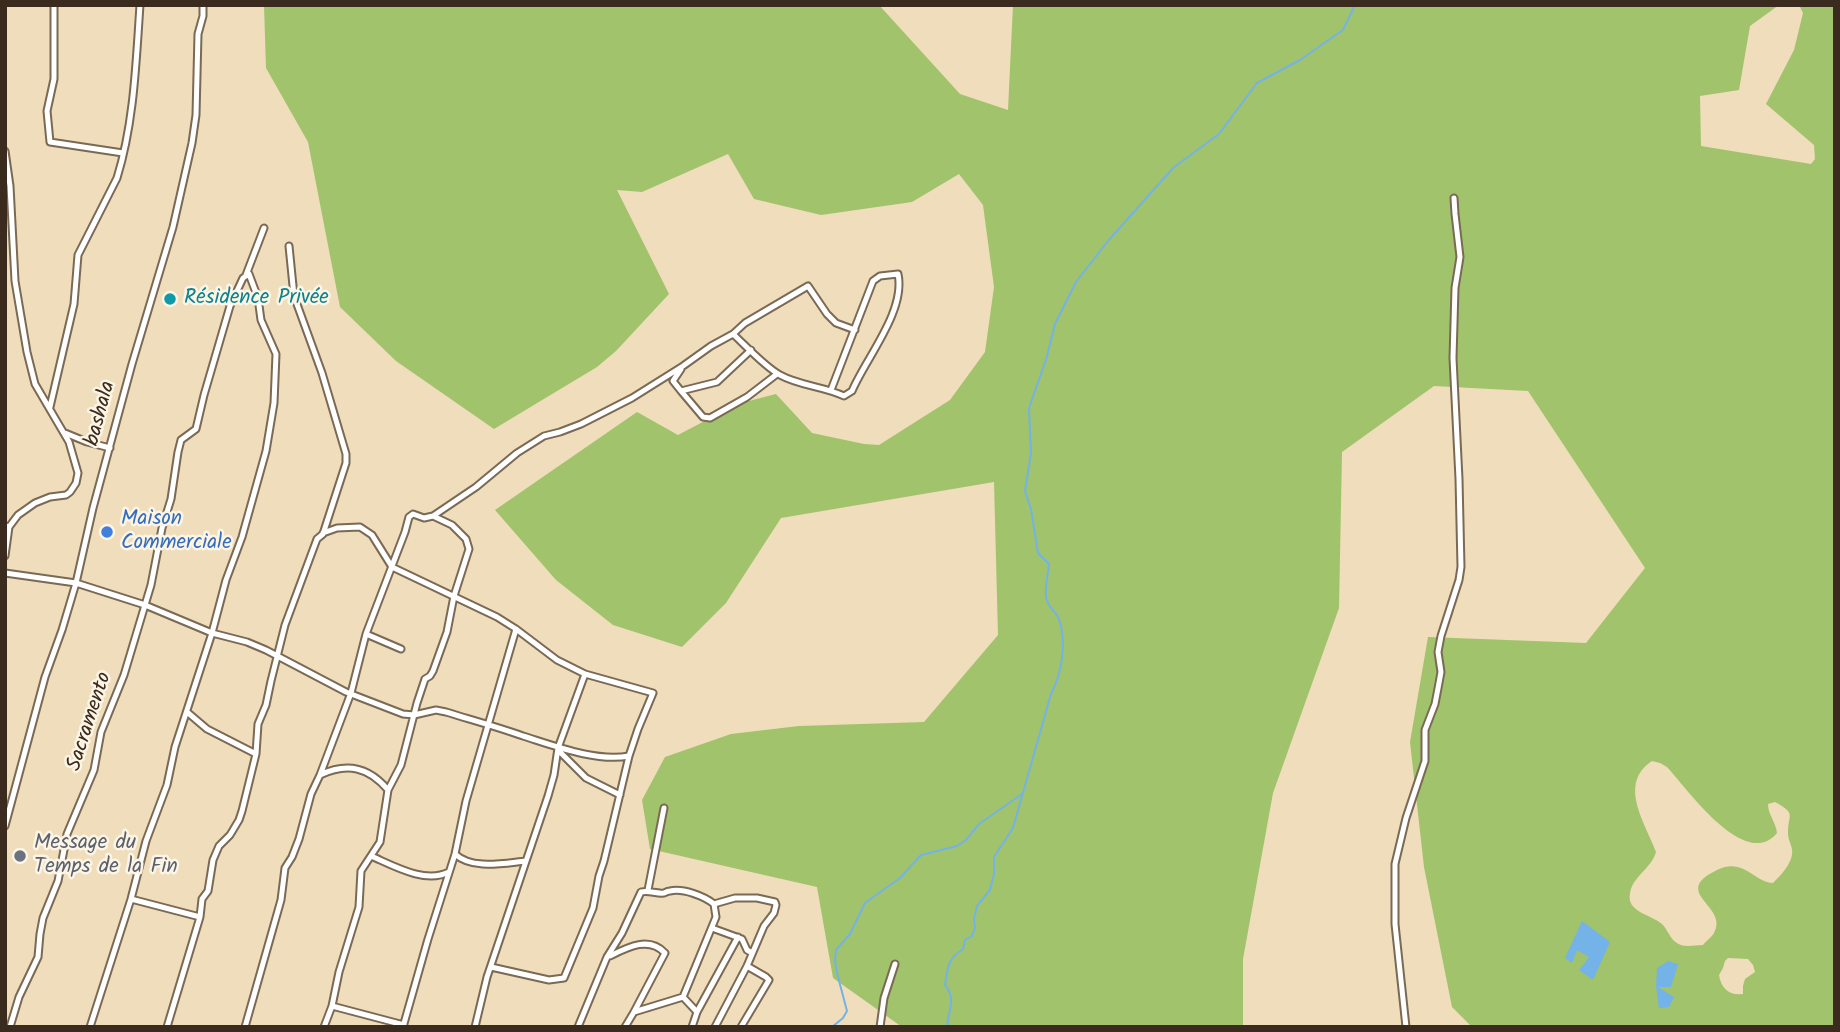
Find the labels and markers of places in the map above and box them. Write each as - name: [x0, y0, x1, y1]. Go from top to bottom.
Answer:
- place label: Résidence Privée: [184, 286, 329, 312]
- marker: Résidence Privée: [162, 291, 178, 307]
- place label: Maison Commerciale: [121, 507, 232, 557]
- marker: Maison Commerciale: [99, 524, 115, 540]
- place label: Message du Temps de la Fin: [34, 831, 178, 881]
- marker: Message du Temps de la Fin: [12, 848, 28, 864]

